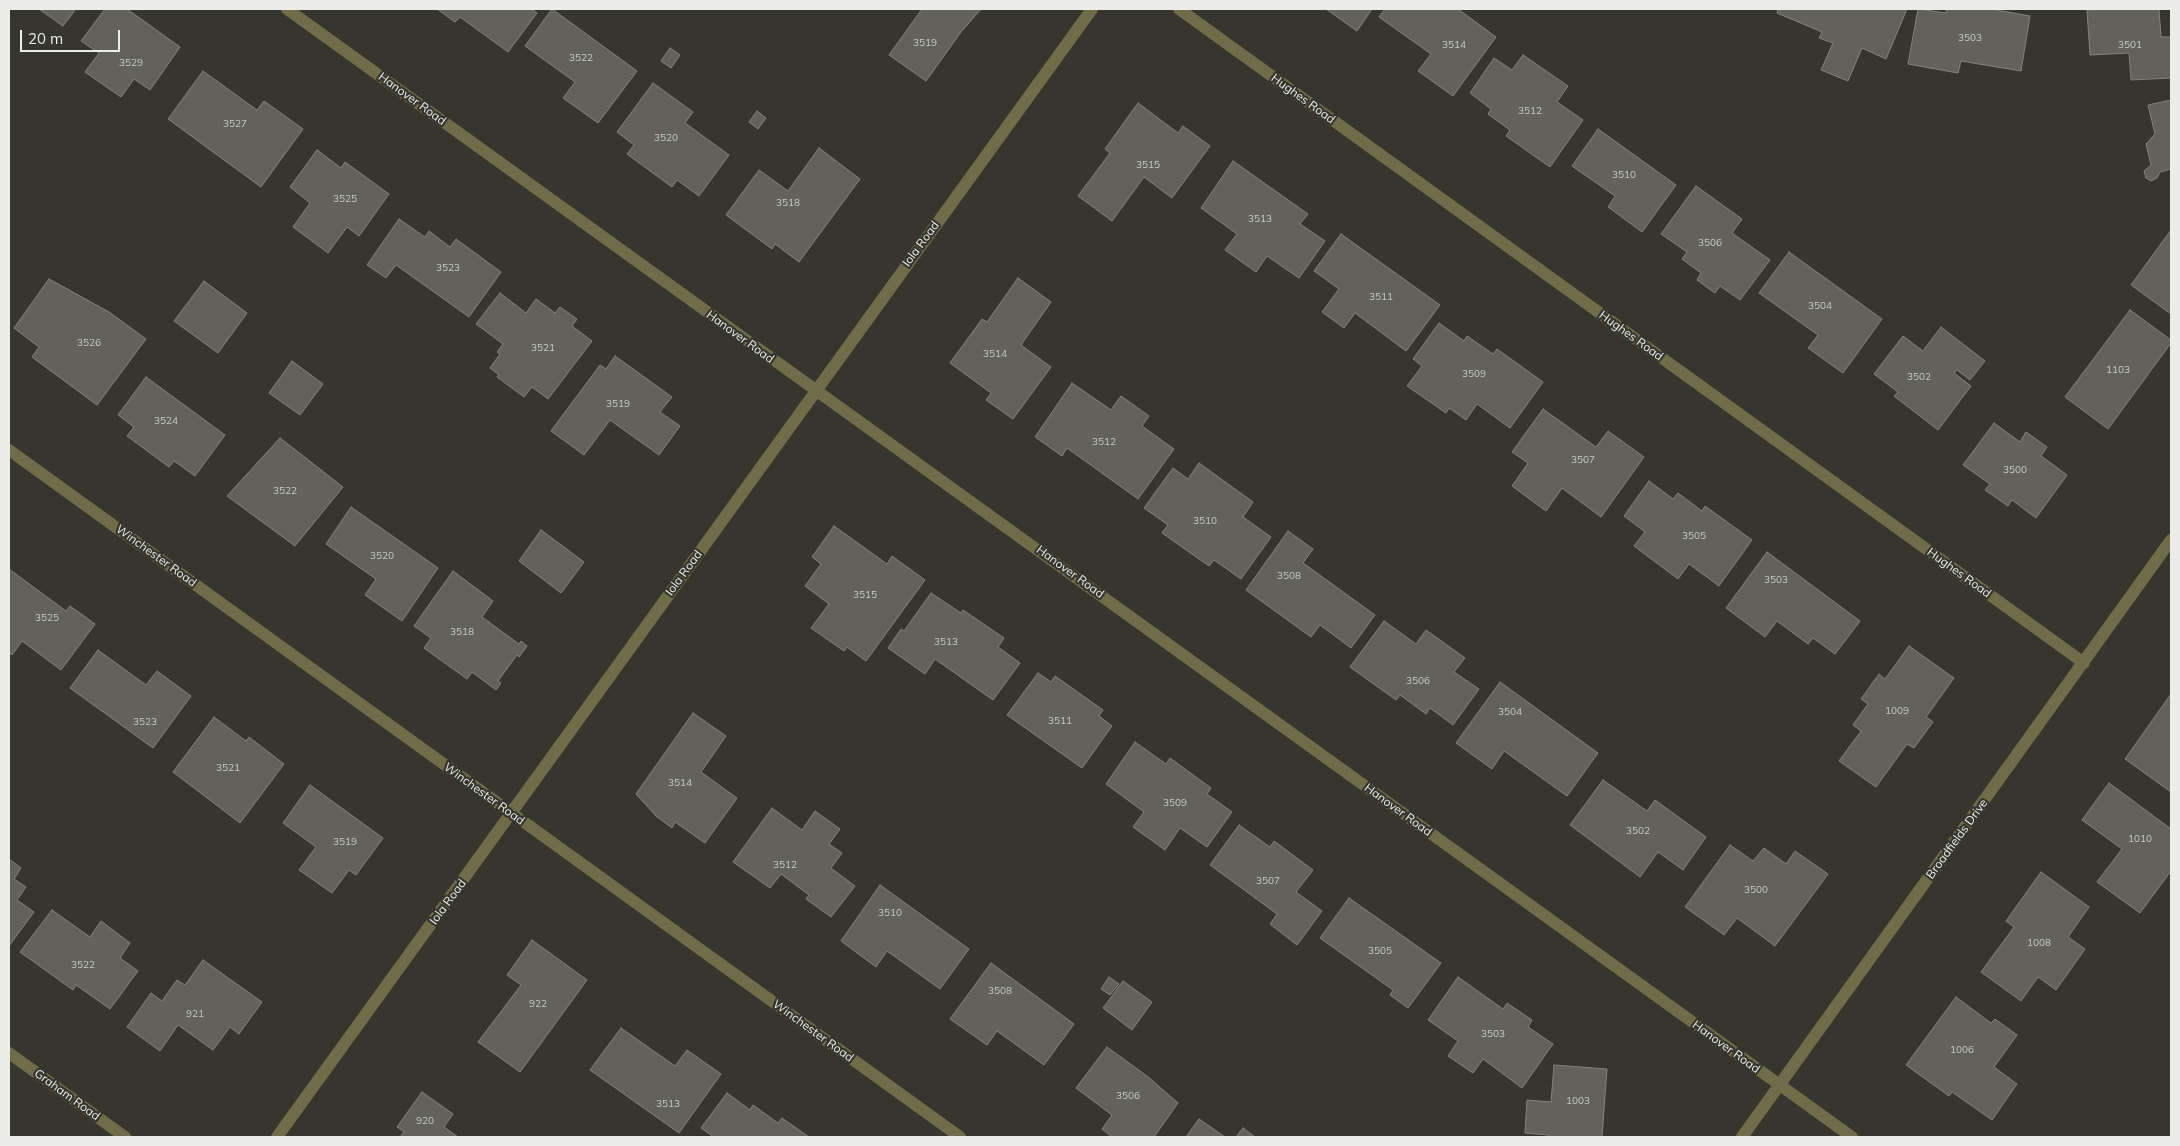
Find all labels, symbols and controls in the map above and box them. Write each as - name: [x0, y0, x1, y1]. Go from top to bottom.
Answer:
- scale bar: [22, 20, 122, 52]
- text: 20 m: [28, 29, 63, 48]
- house number: 3503: [1958, 32, 1982, 44]
- house number: 3519: [913, 37, 937, 49]
- house number: 3514: [1442, 39, 1466, 51]
- house number: 3501: [2118, 39, 2142, 51]
- house number: 3522: [569, 52, 593, 64]
- house number: 3529: [119, 57, 143, 69]
- street label: Hanover Road: [375, 70, 449, 128]
- street label: Hughes Road: [1268, 71, 1338, 127]
- house number: 3512: [1518, 105, 1542, 117]
- house number: 3527: [223, 118, 247, 130]
- house number: 3520: [654, 132, 678, 144]
- house number: 3515: [1136, 159, 1160, 171]
- house number: 3510: [1612, 169, 1636, 181]
- house number: 3525: [333, 193, 357, 205]
- house number: 3518: [776, 197, 800, 209]
- house number: 3513: [1248, 213, 1272, 225]
- street label: Iola Road: [900, 219, 942, 269]
- house number: 3506: [1698, 237, 1722, 249]
- house number: 3523: [436, 262, 460, 274]
- house number: 3511: [1369, 291, 1393, 303]
- house number: 3504: [1808, 300, 1832, 312]
- street label: Hanover Road: [703, 308, 777, 366]
- street label: Hughes Road: [1596, 308, 1666, 364]
- house number: 3526: [77, 337, 101, 349]
- house number: 3521: [531, 342, 555, 354]
- house number: 3514: [983, 348, 1007, 360]
- house number: 1103: [2106, 364, 2130, 376]
- house number: 3509: [1462, 368, 1486, 380]
- house number: 3502: [1907, 371, 1931, 383]
- house number: 3519: [606, 398, 630, 410]
- house number: 3524: [154, 415, 178, 427]
- house number: 3512: [1092, 436, 1116, 448]
- house number: 3507: [1571, 454, 1595, 466]
- house number: 3500: [2003, 464, 2027, 476]
- house number: 3522: [273, 485, 297, 497]
- house number: 3510: [1193, 515, 1217, 527]
- street label: Winchester Road: [113, 522, 199, 590]
- house number: 3505: [1682, 530, 1706, 542]
- street label: Hanover Road: [1033, 543, 1107, 601]
- street label: Hughes Road: [1924, 545, 1994, 601]
- street label: Iola Road: [663, 548, 705, 598]
- house number: 3520: [370, 550, 394, 562]
- house number: 3508: [1277, 570, 1301, 582]
- house number: 3503: [1764, 574, 1788, 586]
- house number: 3515: [853, 589, 877, 601]
- house number: 3525: [35, 612, 59, 624]
- house number: 3518: [450, 626, 474, 638]
- house number: 3513: [934, 636, 958, 648]
- house number: 3506: [1406, 675, 1430, 687]
- house number: 1009: [1885, 705, 1909, 717]
- house number: 3504: [1498, 706, 1522, 718]
- house number: 3511: [1048, 715, 1072, 727]
- house number: 3523: [133, 716, 157, 728]
- street label: Winchester Road: [441, 760, 527, 828]
- house number: 3521: [216, 762, 240, 774]
- house number: 3514: [668, 777, 692, 789]
- street label: Hanover Road: [1361, 781, 1435, 839]
- street label: Broadfields Drive: [1923, 796, 1991, 882]
- house number: 3509: [1163, 797, 1187, 809]
- house number: 3502: [1626, 825, 1650, 837]
- house number: 1010: [2128, 833, 2152, 845]
- house number: 3519: [333, 836, 357, 848]
- house number: 3512: [773, 859, 797, 871]
- house number: 3507: [1256, 875, 1280, 887]
- street label: Iola Road: [427, 877, 469, 927]
- house number: 3500: [1744, 884, 1768, 896]
- house number: 3510: [878, 907, 902, 919]
- house number: 1008: [2027, 937, 2051, 949]
- house number: 3505: [1368, 945, 1392, 957]
- house number: 3522: [71, 959, 95, 971]
- house number: 3508: [988, 985, 1012, 997]
- street label: Winchester Road: [770, 997, 856, 1065]
- house number: 922: [529, 998, 547, 1010]
- house number: 921: [186, 1008, 204, 1020]
- street label: Hanover Road: [1689, 1018, 1763, 1076]
- house number: 3503: [1481, 1028, 1505, 1040]
- house number: 1006: [1950, 1044, 1974, 1056]
- street label: Graham Road: [31, 1066, 103, 1124]
- house number: 3506: [1116, 1090, 1140, 1102]
- house number: 1003: [1566, 1095, 1590, 1107]
- house number: 3513: [656, 1098, 680, 1110]
- house number: 920: [416, 1115, 434, 1127]

